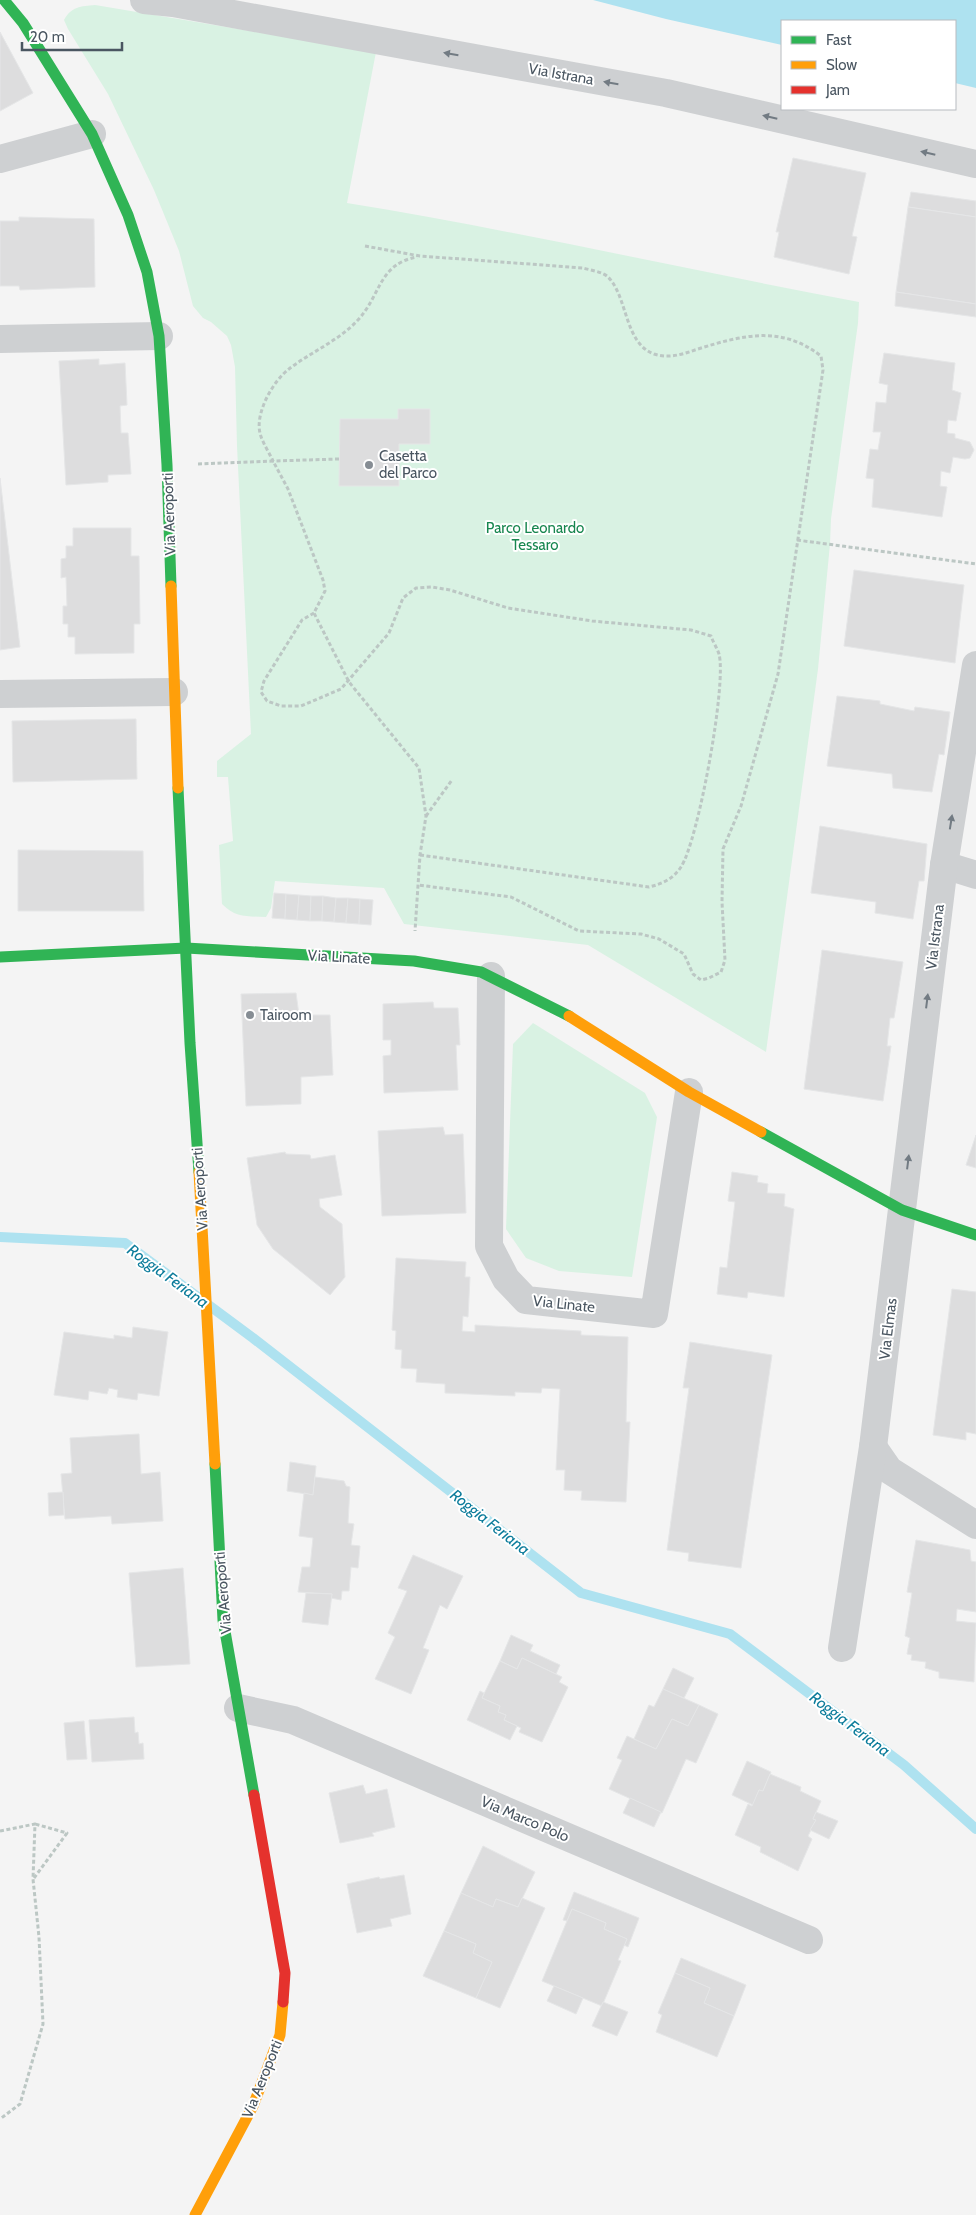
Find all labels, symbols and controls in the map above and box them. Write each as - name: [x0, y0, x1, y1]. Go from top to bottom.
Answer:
- scale bar: [22, 20, 122, 52]
- legend: [781, 20, 956, 110]
- text: 20 m: [30, 28, 65, 46]
- text: Fast: [826, 31, 851, 49]
- one-way arrow: [443, 50, 459, 58]
- text: Slow: [826, 56, 857, 74]
- street label: Via Istrana: [527, 59, 596, 89]
- one-way arrow: [603, 79, 619, 87]
- text: Jam: [825, 81, 850, 99]
- one-way arrow: [763, 113, 778, 121]
- one-way arrow: [921, 149, 936, 157]
- place label: Casetta del Parco: [379, 447, 437, 482]
- marker: Casetta del Parco: [363, 459, 375, 471]
- street label: Via Aeroporti: [159, 472, 179, 556]
- park label: Parco Leonardo Tessaro: [486, 519, 584, 554]
- one-way arrow: [947, 814, 955, 830]
- street label: Via Istrana: [922, 902, 948, 971]
- street label: Via Linate: [307, 946, 371, 968]
- one-way arrow: [924, 992, 932, 1008]
- place label: Tairoom: [260, 1006, 312, 1024]
- marker: Tairoom: [244, 1009, 256, 1021]
- street label: Via Aeroporti: [188, 1147, 212, 1231]
- one-way arrow: [904, 1154, 912, 1170]
- water label: Roggia Feriana: [124, 1240, 212, 1312]
- street label: Via Linate: [532, 1292, 596, 1316]
- street label: Via Elmas: [875, 1297, 901, 1361]
- water label: Roggia Feriana: [446, 1485, 534, 1559]
- street label: Via Aeroporti: [210, 1551, 236, 1635]
- water label: Roggia Feriana: [806, 1688, 894, 1760]
- street label: Via Marco Polo: [478, 1792, 572, 1846]
- street label: Via Aeroporti: [238, 2037, 286, 2121]

